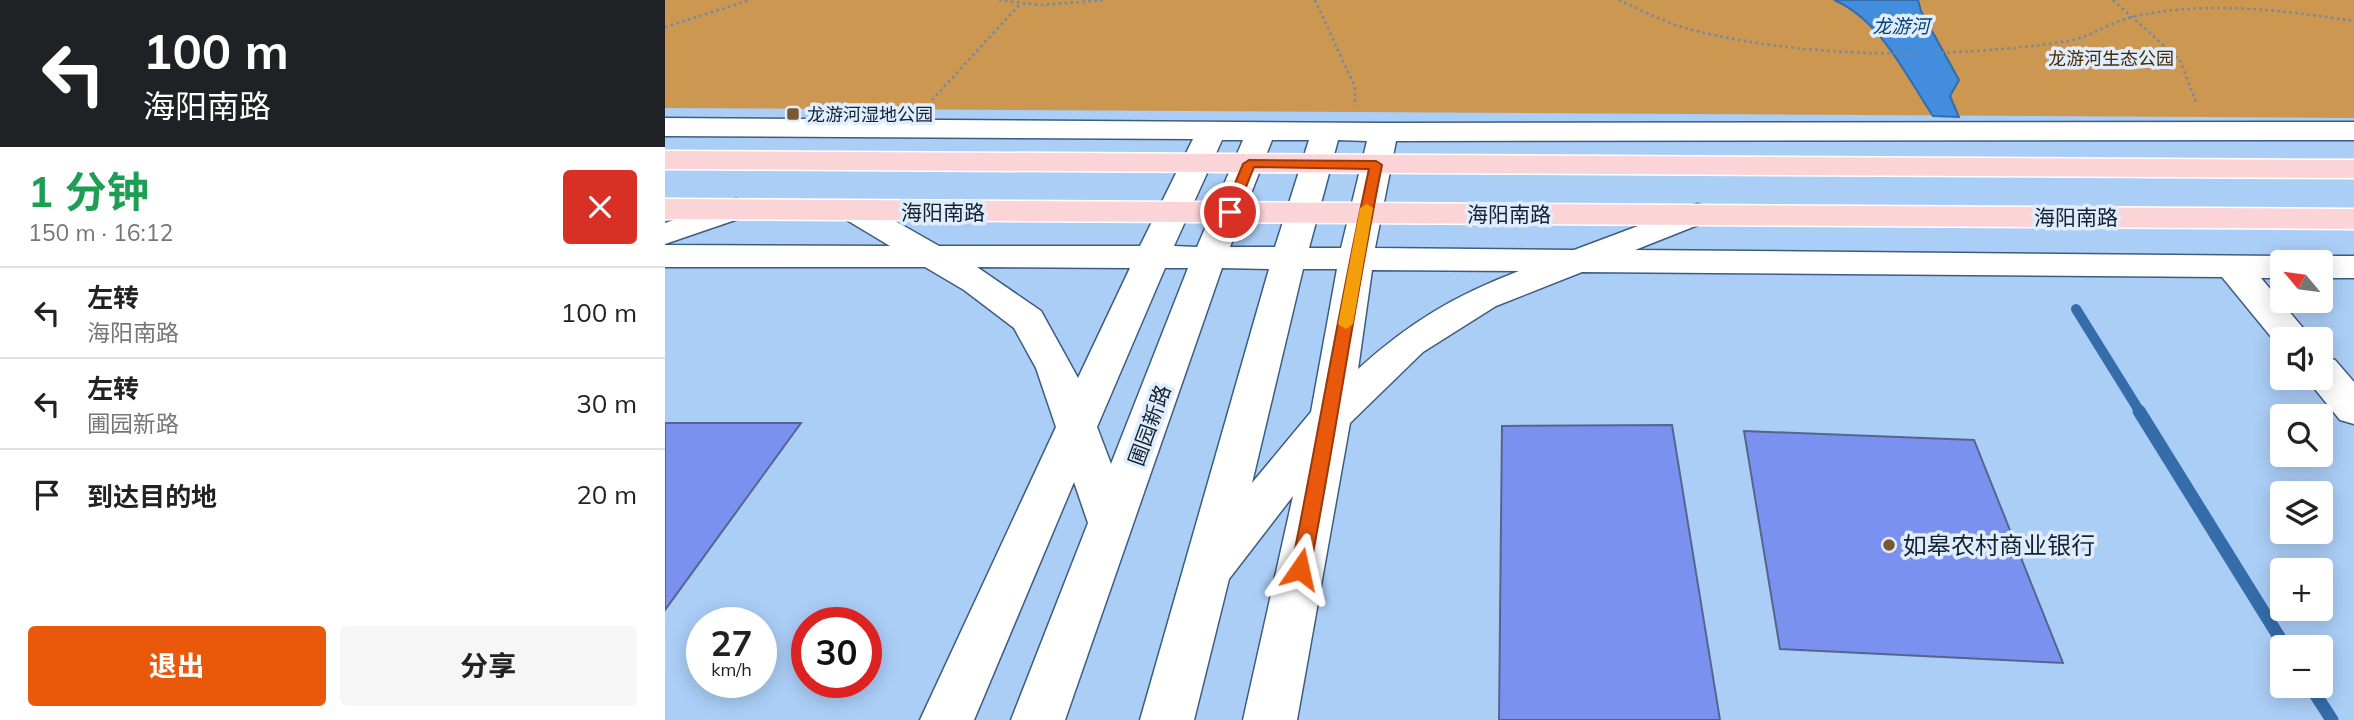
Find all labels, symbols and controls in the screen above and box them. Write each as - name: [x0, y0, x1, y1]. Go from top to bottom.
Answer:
- water label: 龙游河: [1872, 14, 1933, 38]
- text: 100 m: [143, 20, 289, 81]
- icon: left: [28, 28, 119, 119]
- park label: 龙游河生态公园: [2048, 47, 2174, 70]
- text: 海阳南路: [143, 86, 271, 126]
- place label: 龙游河湿地公园: [807, 103, 933, 126]
- marker: 龙游河湿地公园: [785, 106, 801, 122]
- text: 1 分钟: [28, 165, 149, 218]
- button: close: [563, 170, 637, 244]
- pin: [1200, 182, 1260, 242]
- icon: arrive: [1211, 193, 1249, 231]
- street label: 海阳南路: [901, 199, 985, 225]
- street label: 海阳南路: [1467, 201, 1551, 227]
- street label: 海阳南路: [2034, 204, 2118, 230]
- text: 150 m · 16:12: [28, 218, 173, 247]
- north arrow: [2270, 250, 2333, 313]
- map controls: [2270, 250, 2333, 698]
- text: 左转: [87, 281, 139, 314]
- icon: left: [28, 294, 66, 332]
- text: 100 m: [561, 296, 637, 329]
- text: 海阳南路: [87, 318, 179, 347]
- button: sound: [2270, 327, 2333, 390]
- text: 左转: [87, 372, 139, 405]
- street label: 圃园新路: [1122, 381, 1176, 469]
- icon: left: [28, 385, 66, 423]
- text: 30 m: [576, 387, 637, 420]
- button: search: [2270, 404, 2333, 467]
- text: 圃园新路: [87, 409, 179, 438]
- icon: arrive: [28, 476, 66, 514]
- text: 20 m: [576, 478, 637, 511]
- text: 到达目的地: [87, 480, 217, 513]
- button: layers: [2270, 481, 2333, 544]
- place label: 如皋农村商业银行: [1903, 530, 2095, 560]
- position arrow: [1263, 532, 1337, 606]
- marker: 如皋农村商业银行: [1881, 537, 1897, 553]
- button: +: [2270, 558, 2333, 621]
- speed limit sign: 30: [791, 607, 882, 698]
- text: 27: [710, 621, 753, 665]
- button: 退出: [28, 626, 326, 706]
- button: 分享: [340, 626, 637, 706]
- button: −: [2270, 635, 2333, 698]
- text: km/h: [711, 658, 752, 681]

